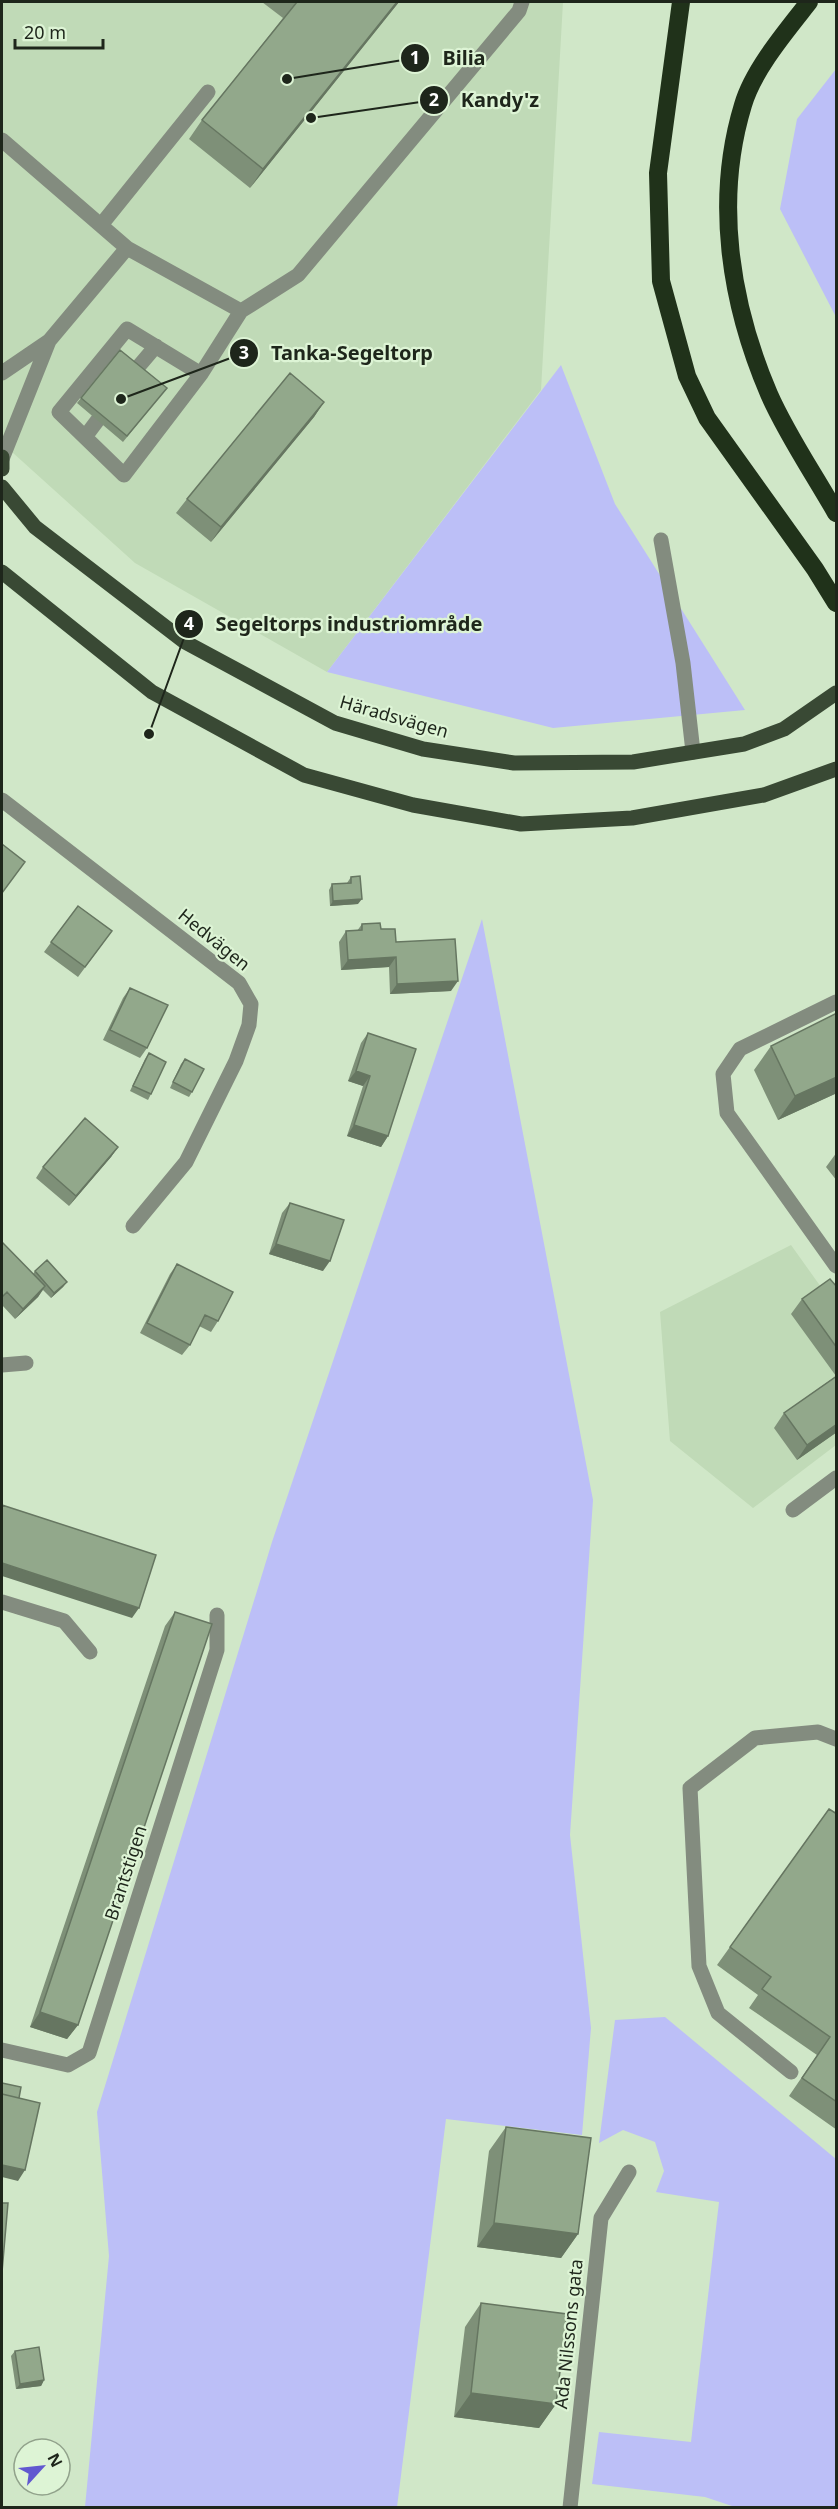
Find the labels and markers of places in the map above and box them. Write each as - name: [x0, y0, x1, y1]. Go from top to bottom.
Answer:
- callout: Bilia: [400, 39, 497, 77]
- callout: Kandy'z: [419, 81, 551, 119]
- callout: Tanka-Segeltorp: [229, 334, 445, 372]
- callout: Segeltorps industriområde: [174, 605, 494, 643]

